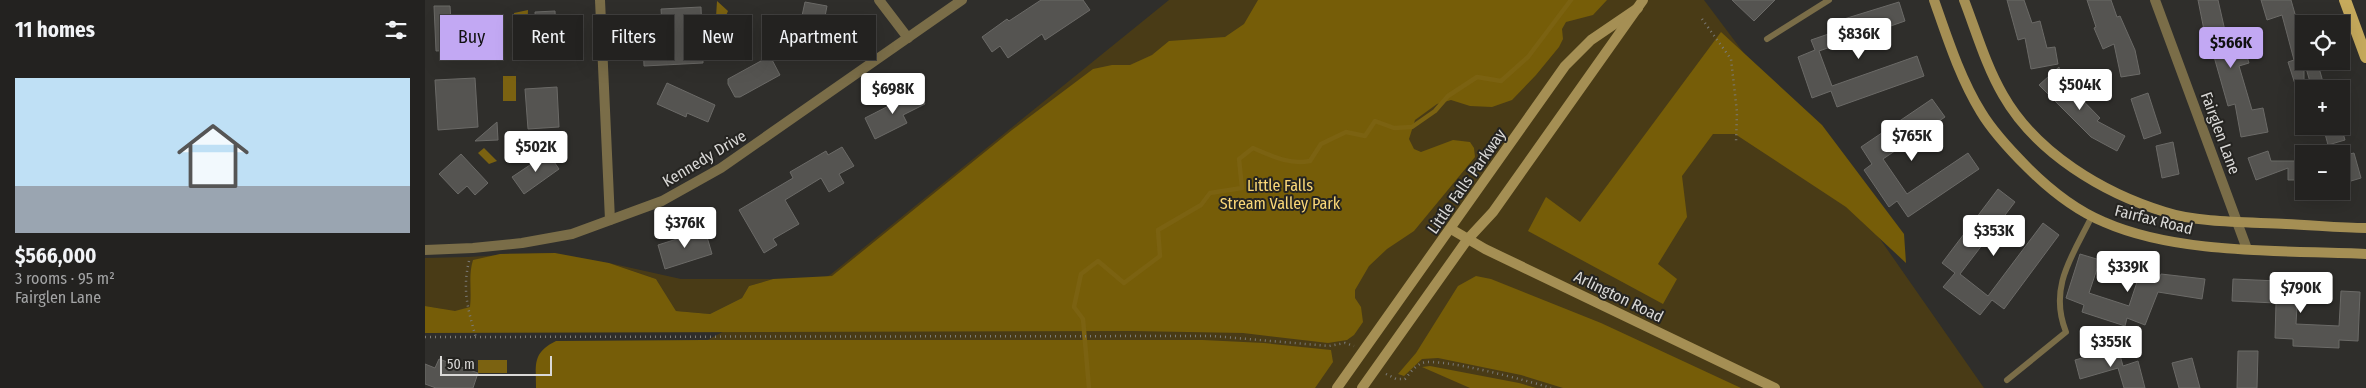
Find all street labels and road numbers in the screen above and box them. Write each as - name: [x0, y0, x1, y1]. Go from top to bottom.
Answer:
- street label: Fairglen Lane: [2197, 89, 2244, 177]
- street label: Little Falls Parkway: [1423, 125, 1510, 237]
- street label: Kennedy Drive: [659, 126, 750, 191]
- street label: Fairfax Road: [2113, 201, 2195, 238]
- street label: Arlington Road: [1571, 267, 1667, 326]

